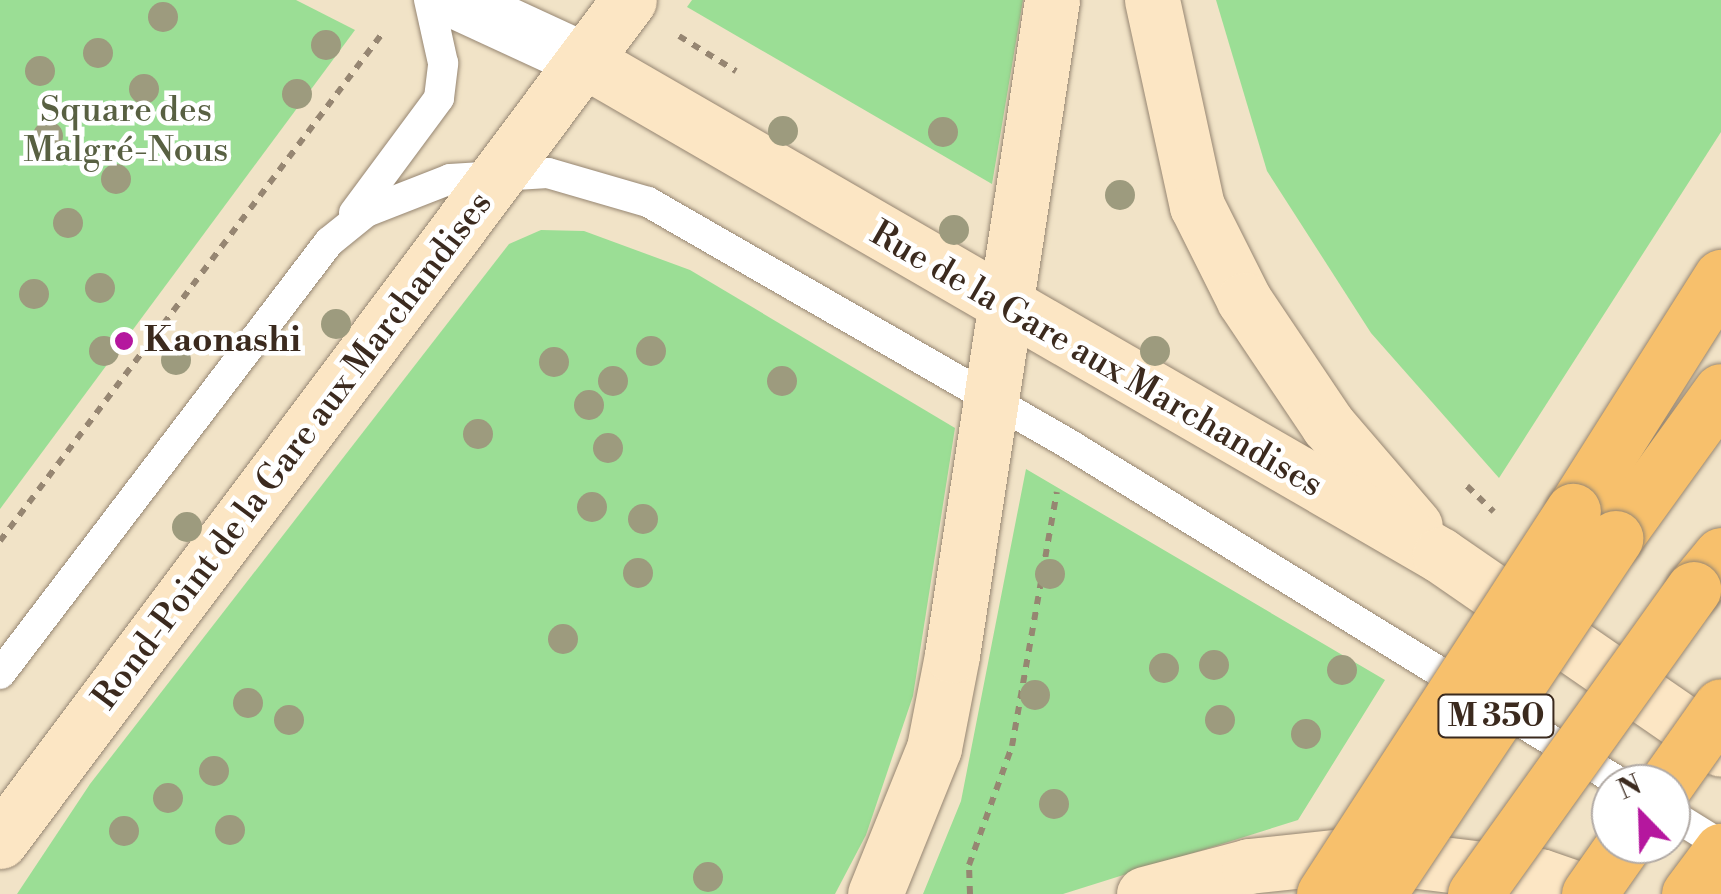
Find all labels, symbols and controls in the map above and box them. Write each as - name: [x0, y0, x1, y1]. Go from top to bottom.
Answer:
- park label: Square des Malgré-Nous: [24, 90, 228, 172]
- street label: Rond-Point de la Gare aux Marchandises: [84, 184, 502, 718]
- street label: Rue de la Gare aux Marchandises: [863, 213, 1329, 507]
- place label: Kaonashi: [144, 320, 301, 362]
- marker: Kaonashi: [113, 330, 135, 352]
- road number: M 350: [1436, 689, 1556, 743]
- north arrow: [1591, 764, 1691, 864]
- text: N: [1613, 767, 1647, 808]

